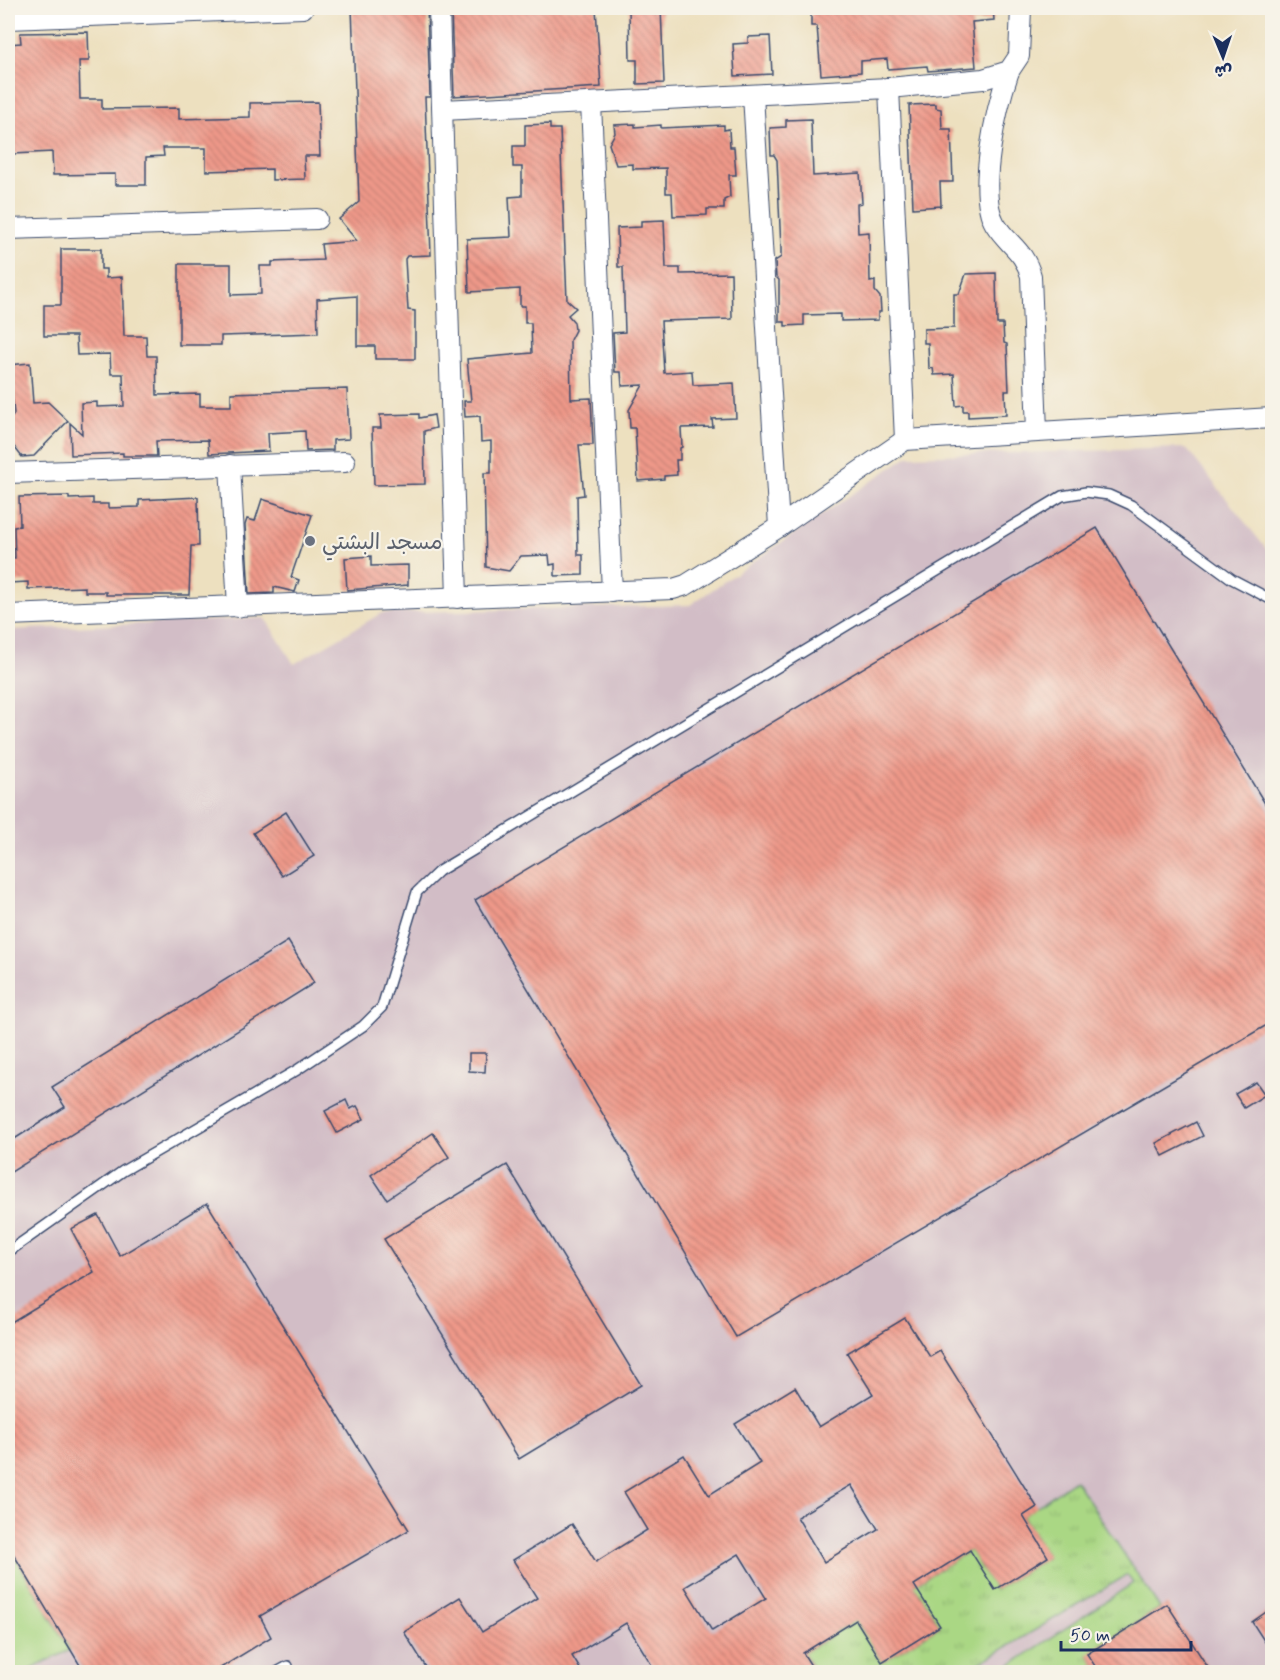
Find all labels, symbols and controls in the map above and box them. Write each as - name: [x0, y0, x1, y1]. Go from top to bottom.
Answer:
- north arrow: [1193, 27, 1253, 87]
- text: ش: [1214, 60, 1233, 81]
- place label: مسجد البشتي: [322, 529, 443, 561]
- marker: مسجد البشتي: [303, 534, 317, 548]
- scale bar: [1061, 1614, 1192, 1652]
- text: 50 m: [1070, 1624, 1110, 1648]

